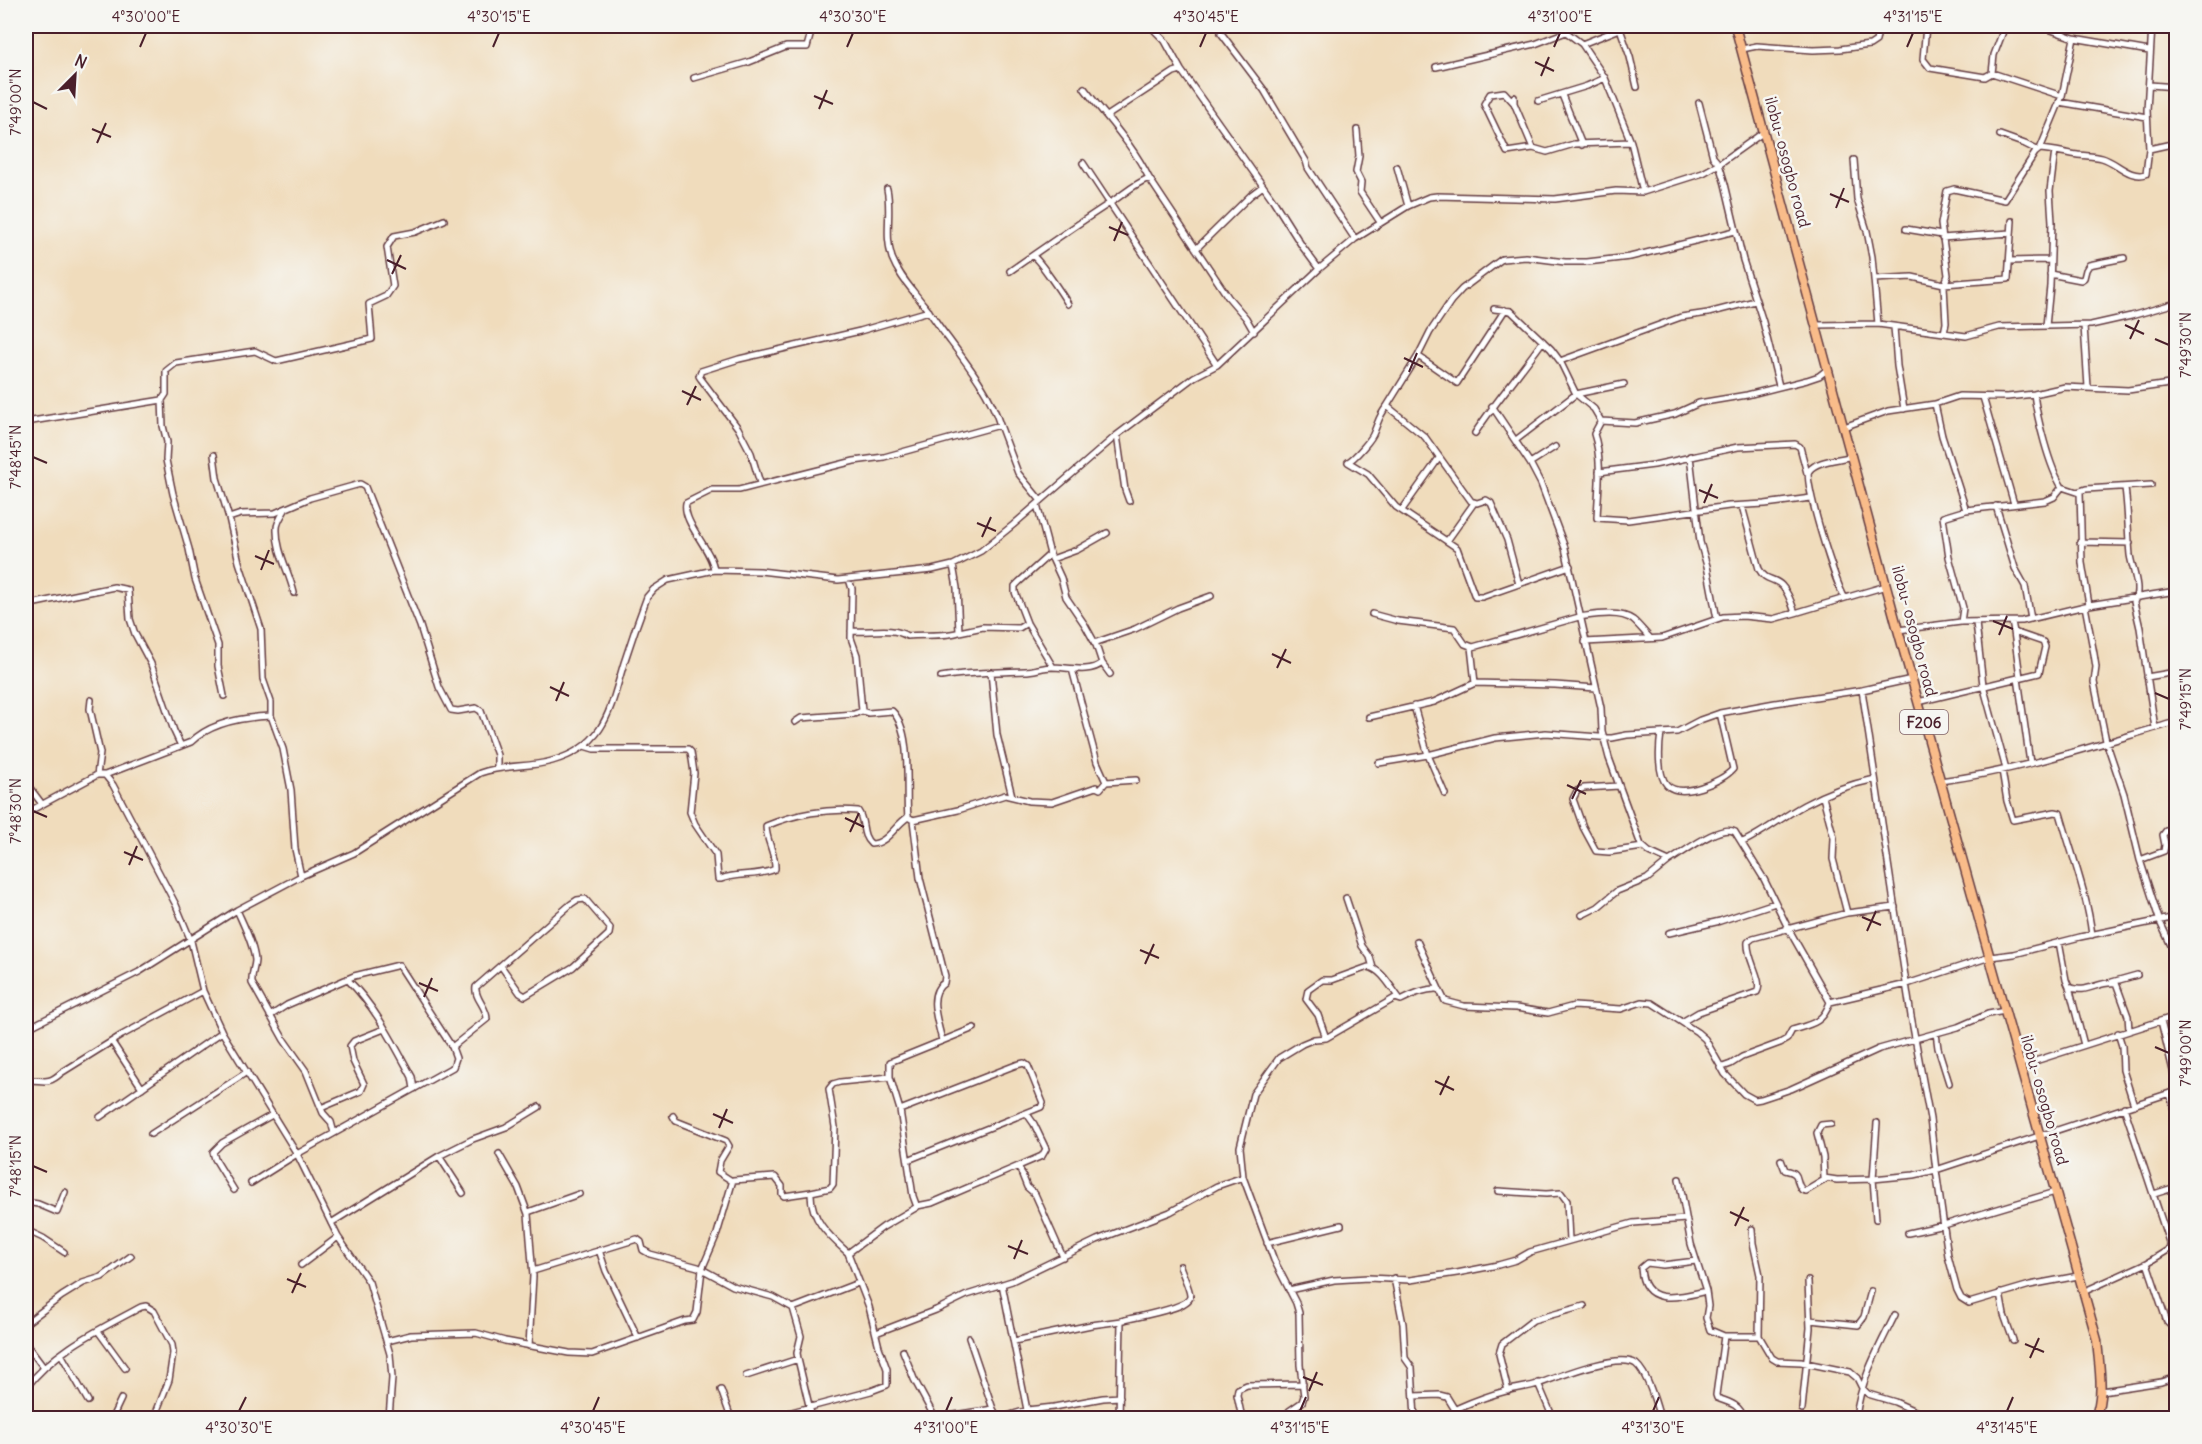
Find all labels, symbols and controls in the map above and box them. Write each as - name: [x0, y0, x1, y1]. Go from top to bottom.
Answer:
- text: 4°30'00"E: [112, 7, 180, 26]
- text: 4°30'15"E: [467, 7, 531, 26]
- text: 4°30'30"E: [819, 7, 887, 26]
- text: 4°30'45"E: [1173, 7, 1239, 26]
- text: 4°31'00"E: [1528, 7, 1592, 26]
- text: 4°31'15"E: [1883, 7, 1943, 26]
- north arrow: [45, 45, 105, 105]
- text: N: [72, 50, 90, 73]
- text: 7°49'00"N: [6, 68, 25, 136]
- street label: ilobu- osogbo road: [1761, 94, 1815, 230]
- text: 7°49'30"N: [2176, 312, 2195, 378]
- text: 7°48'45"N: [6, 425, 25, 489]
- street label: ilobu- osogbo road: [1888, 563, 1942, 699]
- text: 7°49'15"N: [2176, 668, 2195, 730]
- road number: F206: [1900, 710, 1948, 734]
- text: 7°48'30"N: [6, 778, 25, 844]
- text: 7°49'00"N: [2176, 1019, 2195, 1087]
- street label: ilobu- osogbo road: [2017, 1033, 2073, 1167]
- text: 7°48'15"N: [6, 1135, 25, 1197]
- text: 4°30'30"E: [205, 1418, 273, 1437]
- text: 4°30'45"E: [560, 1418, 626, 1437]
- text: 4°31'00"E: [914, 1418, 978, 1437]
- text: 4°31'15"E: [1270, 1418, 1330, 1437]
- text: 4°31'30"E: [1621, 1418, 1685, 1437]
- text: 4°31'45"E: [1976, 1418, 2038, 1437]

